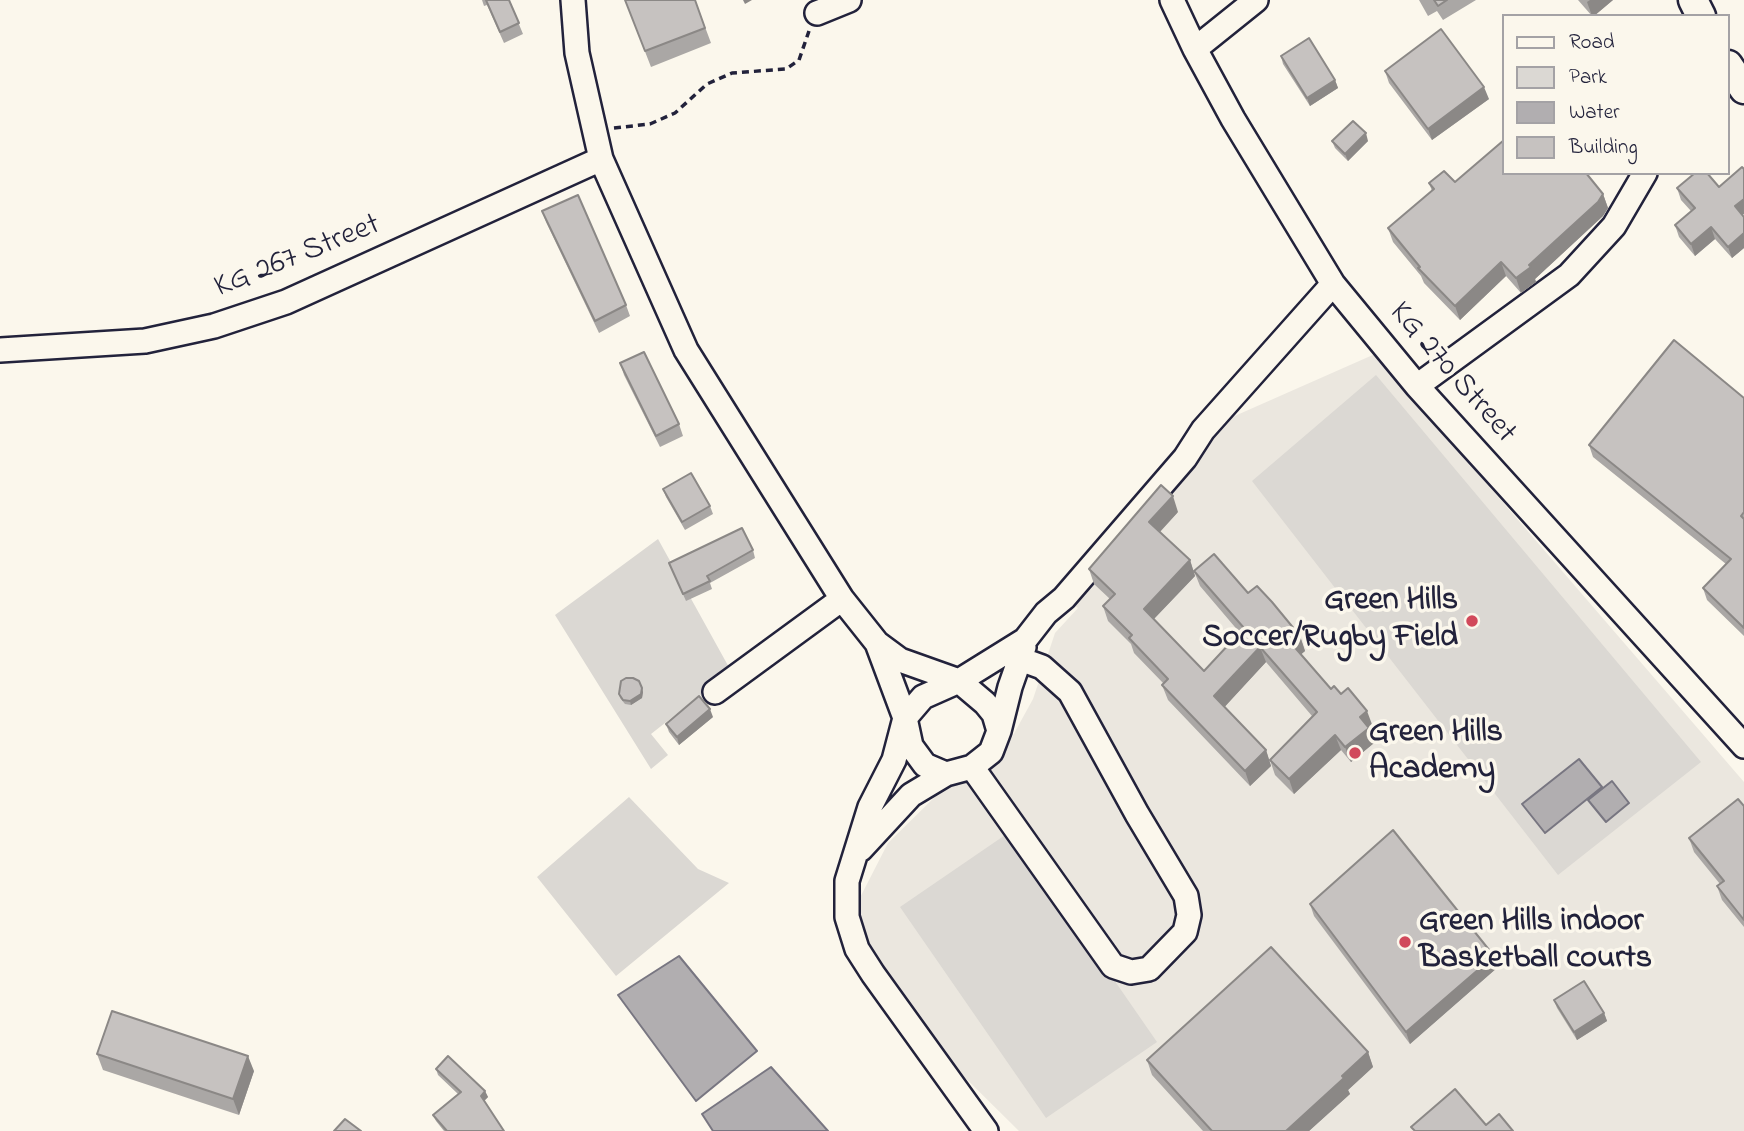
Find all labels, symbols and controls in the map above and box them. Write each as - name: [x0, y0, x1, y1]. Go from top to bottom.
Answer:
- legend: [1502, 14, 1730, 175]
- text: Road: [1569, 28, 1615, 58]
- text: Park: [1569, 63, 1607, 93]
- text: Water: [1569, 98, 1620, 128]
- text: Building: [1569, 133, 1638, 163]
- street label: KG 267 Street: [209, 207, 387, 309]
- street label: KG 270 Street: [1379, 295, 1523, 453]
- place label: Green Hills Soccer/Rugby Field: [1202, 584, 1458, 659]
- marker: Green Hills Soccer/Rugby Field: [1464, 613, 1480, 629]
- place label: Green Hills Academy: [1369, 716, 1503, 791]
- marker: Green Hills Academy: [1347, 745, 1363, 761]
- place label: Green Hills indoor Basketball courts: [1419, 905, 1652, 980]
- marker: Green Hills indoor Basketball courts: [1397, 934, 1413, 950]

